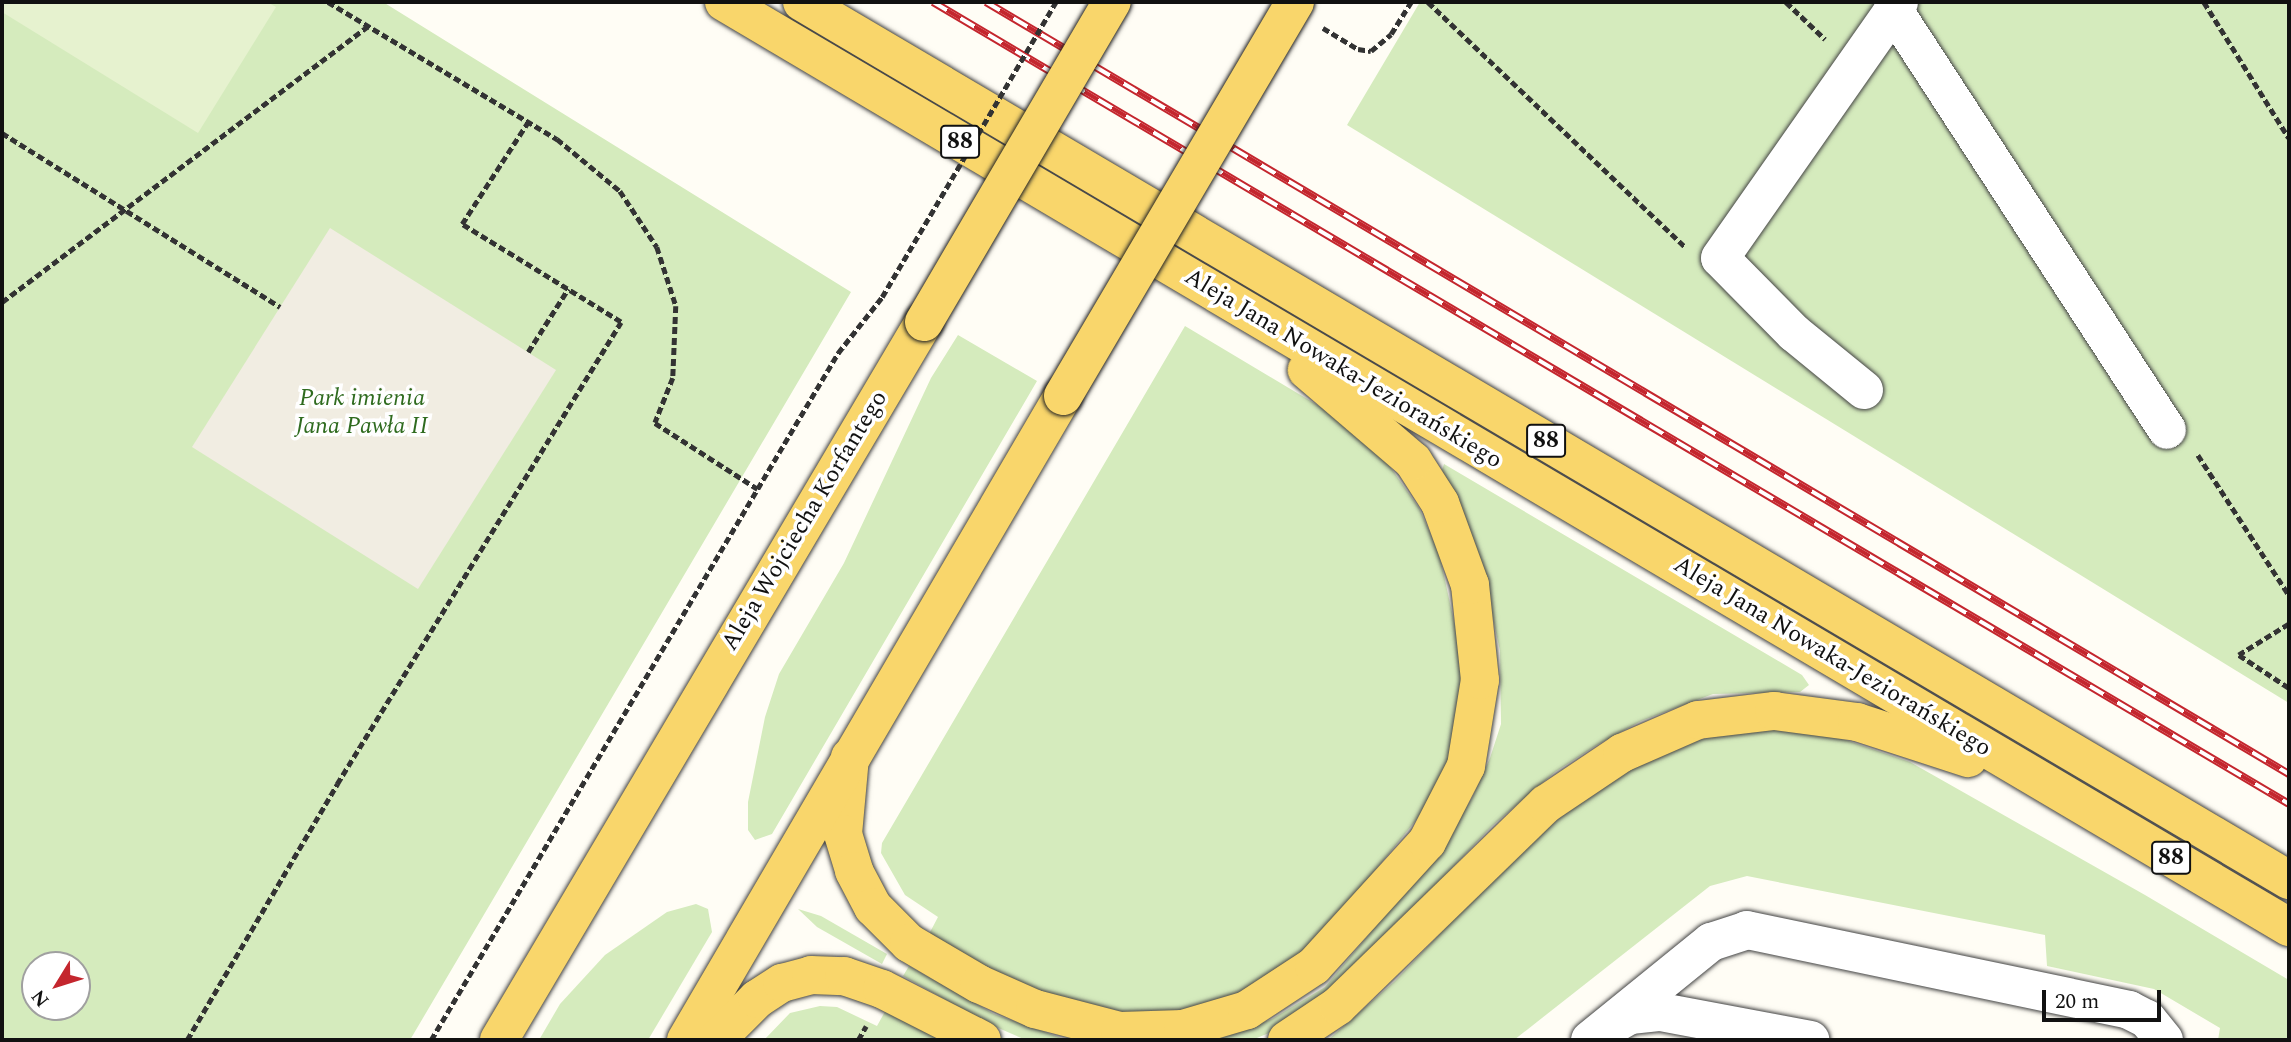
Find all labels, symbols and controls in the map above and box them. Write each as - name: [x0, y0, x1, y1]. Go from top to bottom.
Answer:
- road number: 88: [939, 122, 981, 162]
- street label: Aleja Jana Nowaka-Jeziorańskiego: [1179, 263, 1507, 475]
- park label: Park imienia Jana Pawła II: [295, 385, 429, 441]
- street label: Aleja Wojciecha Korfantego: [716, 386, 894, 656]
- road number: 88: [1525, 422, 1567, 461]
- street label: Aleja Jana Nowaka-Jeziorańskiego: [1668, 551, 1996, 763]
- road number: 88: [2150, 838, 2192, 878]
- north arrow: [21, 951, 91, 1021]
- scale bar: [2046, 976, 2165, 1020]
- text: N: [24, 983, 57, 1013]
- text: 20 m: [2055, 986, 2099, 1018]

